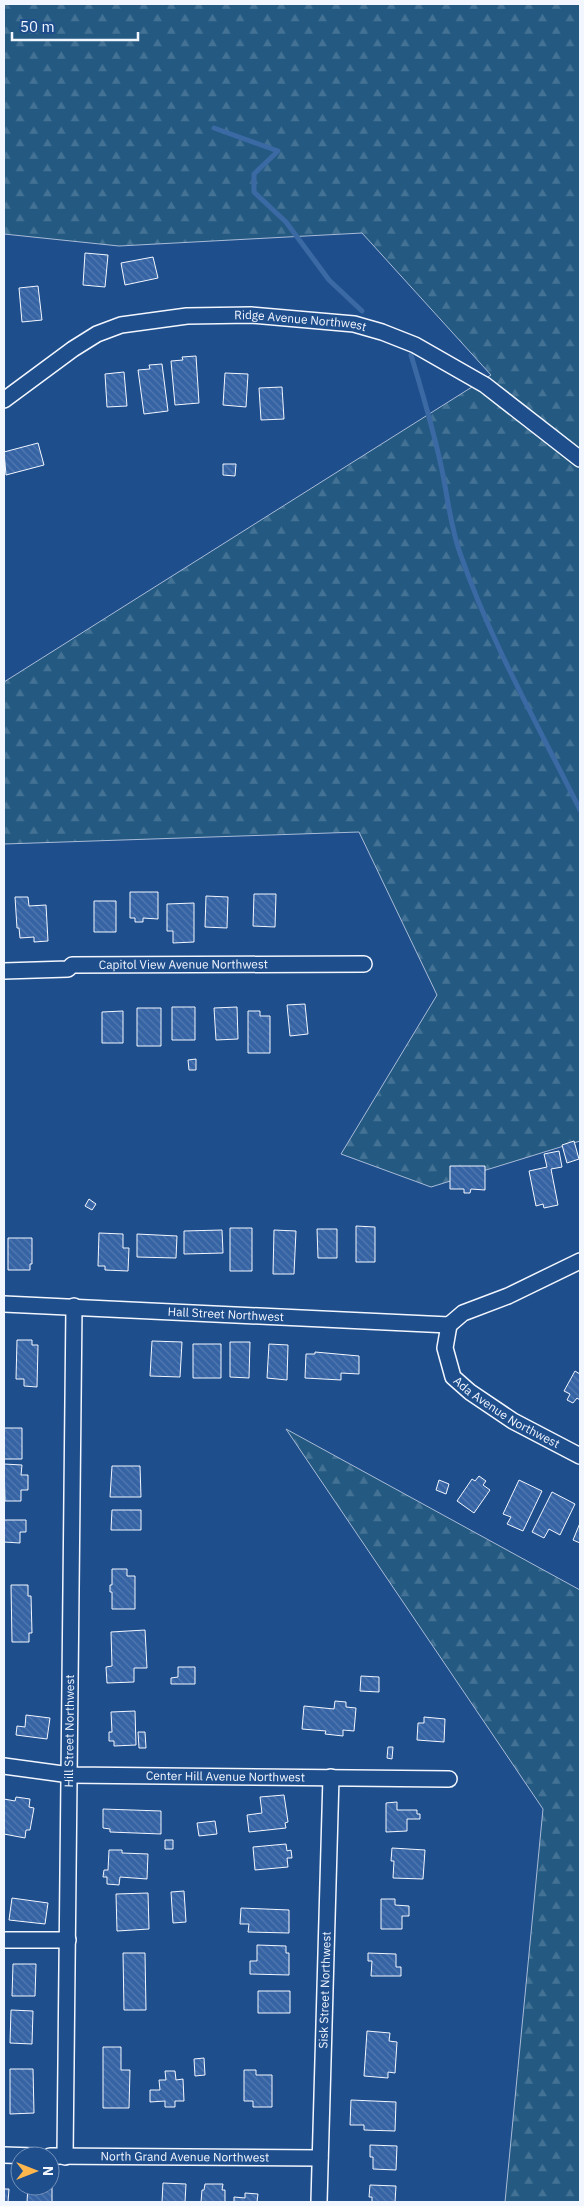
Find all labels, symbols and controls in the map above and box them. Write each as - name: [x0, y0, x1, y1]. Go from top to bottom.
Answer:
- scale bar: [12, 10, 139, 42]
- text: 50 m: [20, 17, 55, 36]
- street label: Ridge Avenue Northwest: [234, 307, 368, 334]
- street label: Capitol View Avenue Northwest: [99, 956, 268, 972]
- street label: Hall Street Northwest: [167, 1304, 284, 1324]
- street label: Ada Avenue Northwest: [451, 1373, 563, 1451]
- street label: Hill Street Northwest: [61, 1674, 77, 1788]
- street label: Center Hill Avenue Northwest: [146, 1768, 305, 1784]
- street label: Sisk Street Northwest: [315, 1931, 334, 2049]
- north arrow: [10, 2146, 60, 2196]
- street label: North Grand Avenue Northwest: [101, 2148, 269, 2165]
- text: N: [39, 2166, 57, 2176]

